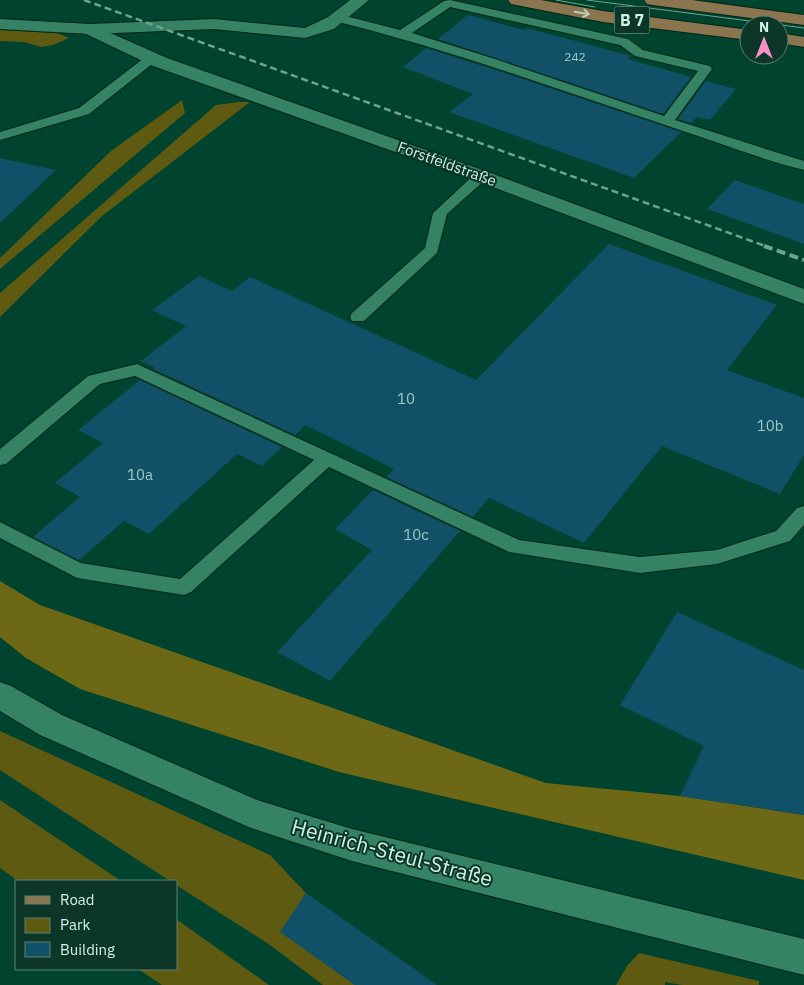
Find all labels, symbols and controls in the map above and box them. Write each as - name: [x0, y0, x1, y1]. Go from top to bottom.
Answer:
- road number: B 7: [614, 6, 650, 34]
- one-way arrow: [573, 8, 589, 18]
- north arrow: [739, 15, 789, 65]
- text: N: [759, 18, 769, 36]
- house number: 242: [564, 49, 586, 64]
- street label: Forstfeldstraße: [395, 137, 499, 190]
- house number: 10: [397, 389, 415, 408]
- house number: 10b: [757, 416, 783, 435]
- house number: 10a: [127, 465, 153, 484]
- house number: 10c: [403, 525, 429, 544]
- street label: Heinrich-Steul-Straße: [289, 812, 496, 892]
- legend: [15, 880, 178, 970]
- text: Road: [60, 890, 95, 909]
- text: Park: [60, 915, 90, 934]
- text: Building: [60, 940, 115, 959]

